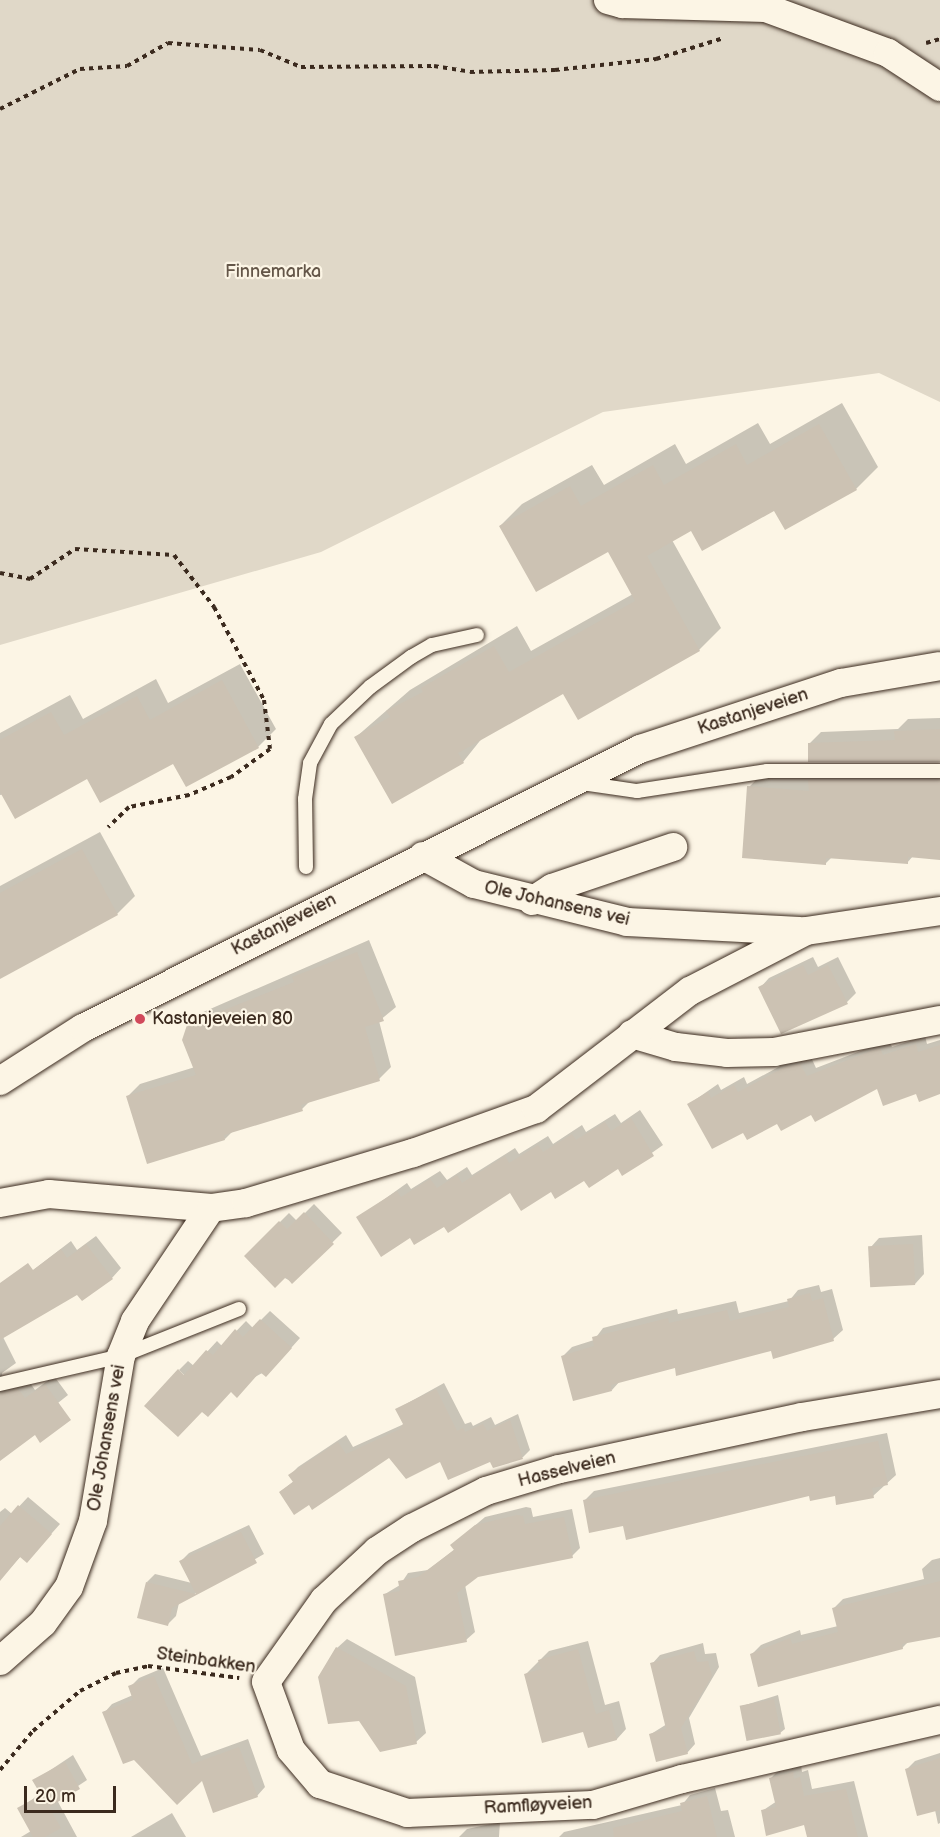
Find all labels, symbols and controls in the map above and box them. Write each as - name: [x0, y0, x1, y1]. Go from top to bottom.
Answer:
- park label: Finnemarka: [225, 261, 321, 283]
- street label: Kastanjeveien: [695, 684, 811, 740]
- street label: Ole Johansens vei: [482, 877, 632, 931]
- street label: Kastanjeveien: [228, 889, 340, 961]
- place label: Kastanjeveien 80: [152, 1008, 293, 1030]
- marker: Kastanjeveien 80: [133, 1012, 147, 1026]
- street label: Ole Johansens vei: [83, 1362, 131, 1514]
- street label: Hasselveien: [516, 1447, 618, 1493]
- street label: Steinbakken: [155, 1643, 257, 1679]
- scale bar: [27, 1774, 118, 1812]
- text: 20 m: [35, 1786, 76, 1807]
- street label: Ramfløyveien: [483, 1792, 593, 1820]

